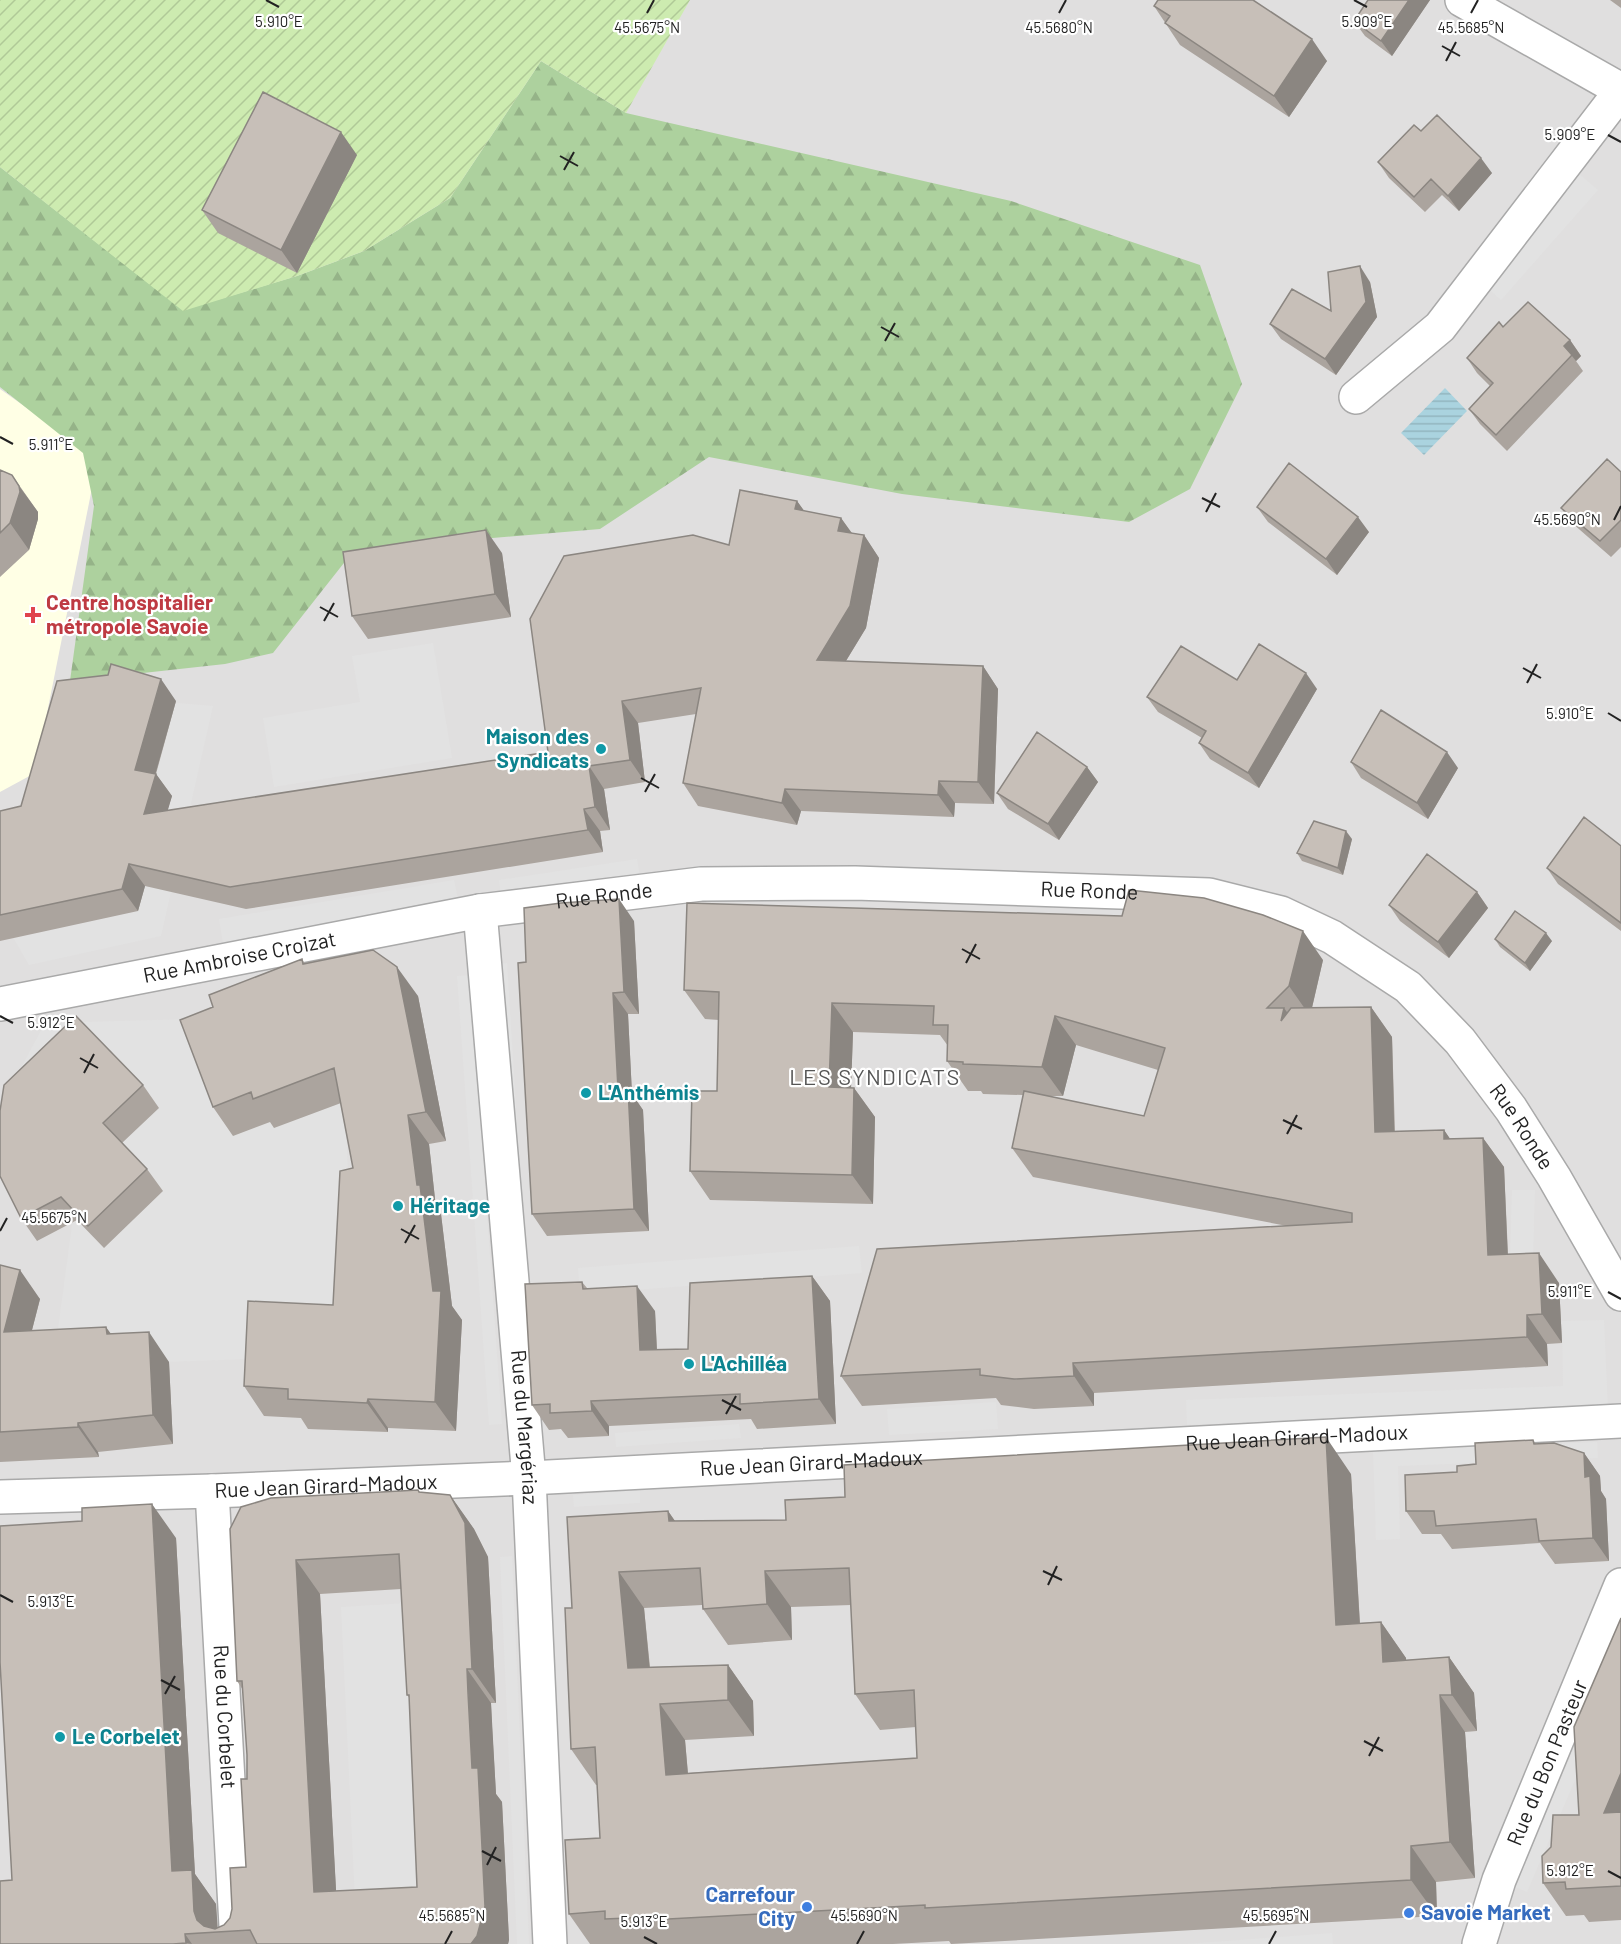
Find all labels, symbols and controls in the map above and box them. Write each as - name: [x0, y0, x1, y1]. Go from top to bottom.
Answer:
- text: 5.910°E: [255, 12, 303, 30]
- text: 5.909°E: [1342, 12, 1392, 30]
- text: 45.5675°N: [614, 18, 680, 36]
- text: 45.5680°N: [1025, 18, 1093, 36]
- text: 45.5685°N: [1438, 18, 1504, 36]
- text: 5.909°E: [1545, 125, 1595, 143]
- text: 5.911°E: [29, 435, 73, 453]
- text: 45.5690°N: [1533, 510, 1601, 528]
- place label: Centre hospitalier métropole Savoie: [46, 589, 213, 638]
- marker: Centre hospitalier métropole Savoie: [24, 606, 42, 624]
- text: 5.910°E: [1546, 704, 1594, 722]
- place label: Maison des Syndicats: [486, 723, 589, 772]
- marker: Maison des Syndicats: [594, 742, 608, 756]
- street label: Rue Ronde: [1040, 875, 1139, 904]
- street label: Rue Ronde: [554, 876, 654, 913]
- street label: Rue Ambroise Croizat: [141, 925, 338, 987]
- text: 5.912°E: [27, 1013, 75, 1031]
- district label: LES SYNDICATS: [789, 1063, 961, 1089]
- street label: Rue Ronde: [1485, 1078, 1560, 1174]
- place label: L'Anthémis: [598, 1079, 699, 1104]
- marker: L'Anthémis: [579, 1086, 593, 1100]
- place label: Héritage: [410, 1192, 490, 1217]
- marker: Héritage: [391, 1199, 405, 1213]
- text: 45.5675°N: [21, 1208, 87, 1226]
- text: 5.911°E: [1548, 1282, 1592, 1300]
- street label: Rue du Margériaz: [507, 1349, 544, 1505]
- place label: L'Achilléa: [701, 1350, 787, 1375]
- marker: L'Achilléa: [682, 1357, 696, 1371]
- street label: Rue Jean Girard-Madoux: [1185, 1418, 1408, 1455]
- street label: Rue Jean Girard-Madoux: [699, 1443, 923, 1480]
- street label: Rue Jean Girard-Madoux: [214, 1468, 438, 1502]
- text: 5.913°E: [27, 1592, 75, 1610]
- street label: Rue du Corbelet: [209, 1644, 242, 1789]
- street label: Rue du Bon Pasteur: [1501, 1675, 1592, 1849]
- place label: Le Corbelet: [72, 1723, 180, 1748]
- marker: Le Corbelet: [53, 1730, 67, 1744]
- text: 5.912°E: [1546, 1861, 1594, 1879]
- place label: Carrefour City: [706, 1881, 795, 1930]
- place label: Savoie Market: [1421, 1899, 1551, 1924]
- marker: Carrefour City: [800, 1900, 814, 1914]
- text: 45.5685°N: [419, 1906, 485, 1924]
- text: 45.5690°N: [830, 1906, 898, 1924]
- text: 45.5695°N: [1243, 1906, 1309, 1924]
- marker: Savoie Market: [1402, 1906, 1416, 1920]
- text: 5.913°E: [620, 1912, 668, 1930]

